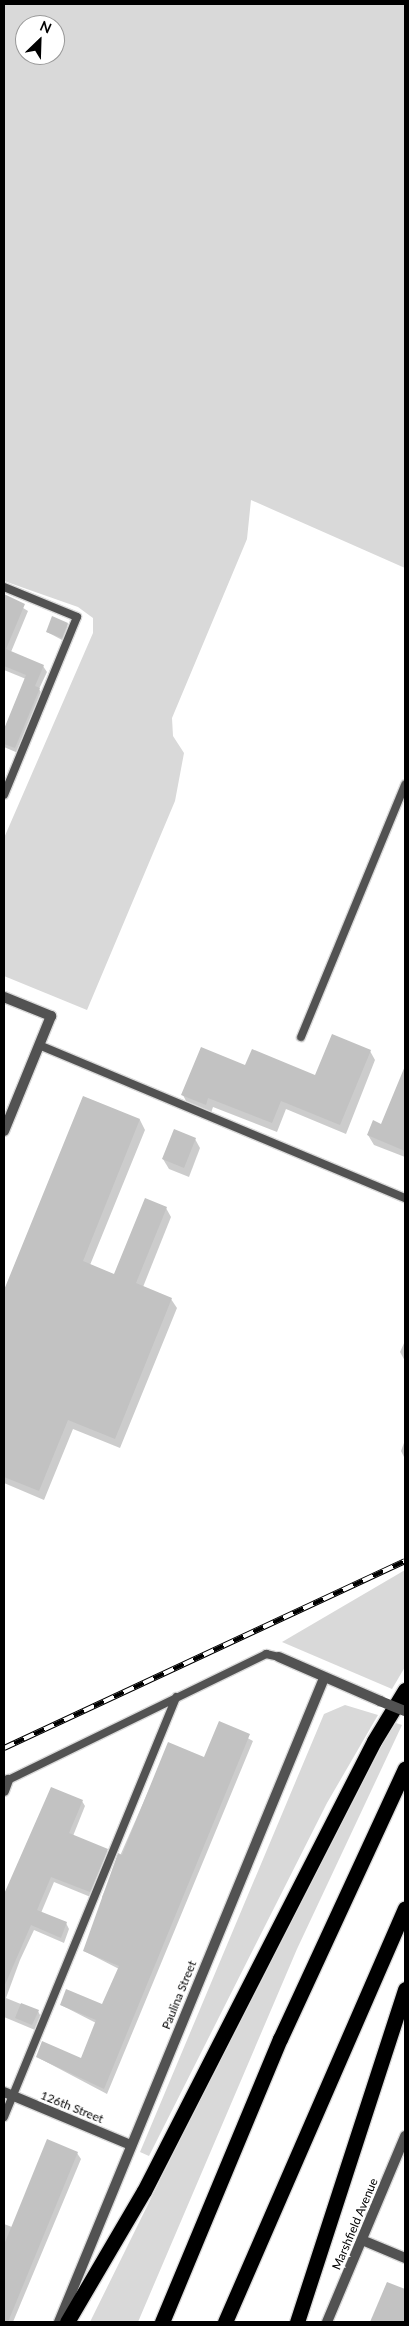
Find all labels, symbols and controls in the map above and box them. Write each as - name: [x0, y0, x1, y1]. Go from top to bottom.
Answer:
- north arrow: [15, 15, 65, 65]
- text: N: [38, 17, 54, 37]
- street label: Paulina Street: [159, 1959, 199, 2031]
- street label: 126th Street: [38, 2088, 106, 2126]
- street label: Marshfield Avenue: [329, 2176, 381, 2272]

